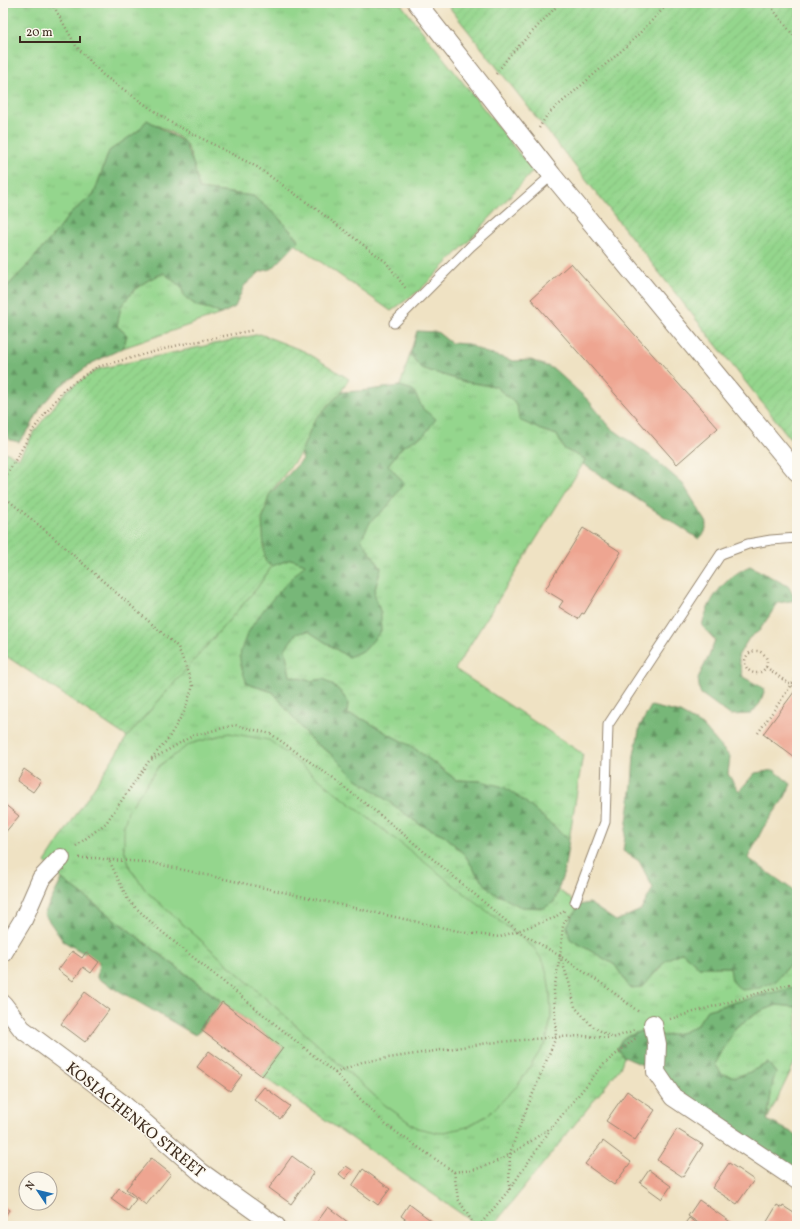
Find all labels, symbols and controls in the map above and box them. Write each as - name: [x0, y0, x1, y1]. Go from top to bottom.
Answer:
- scale bar: [20, 18, 80, 44]
- text: 20 m: [26, 25, 53, 41]
- street label: KOSIACHENKO STREET: [61, 1058, 209, 1184]
- north arrow: [18, 1171, 58, 1211]
- text: N: [23, 1179, 39, 1194]

